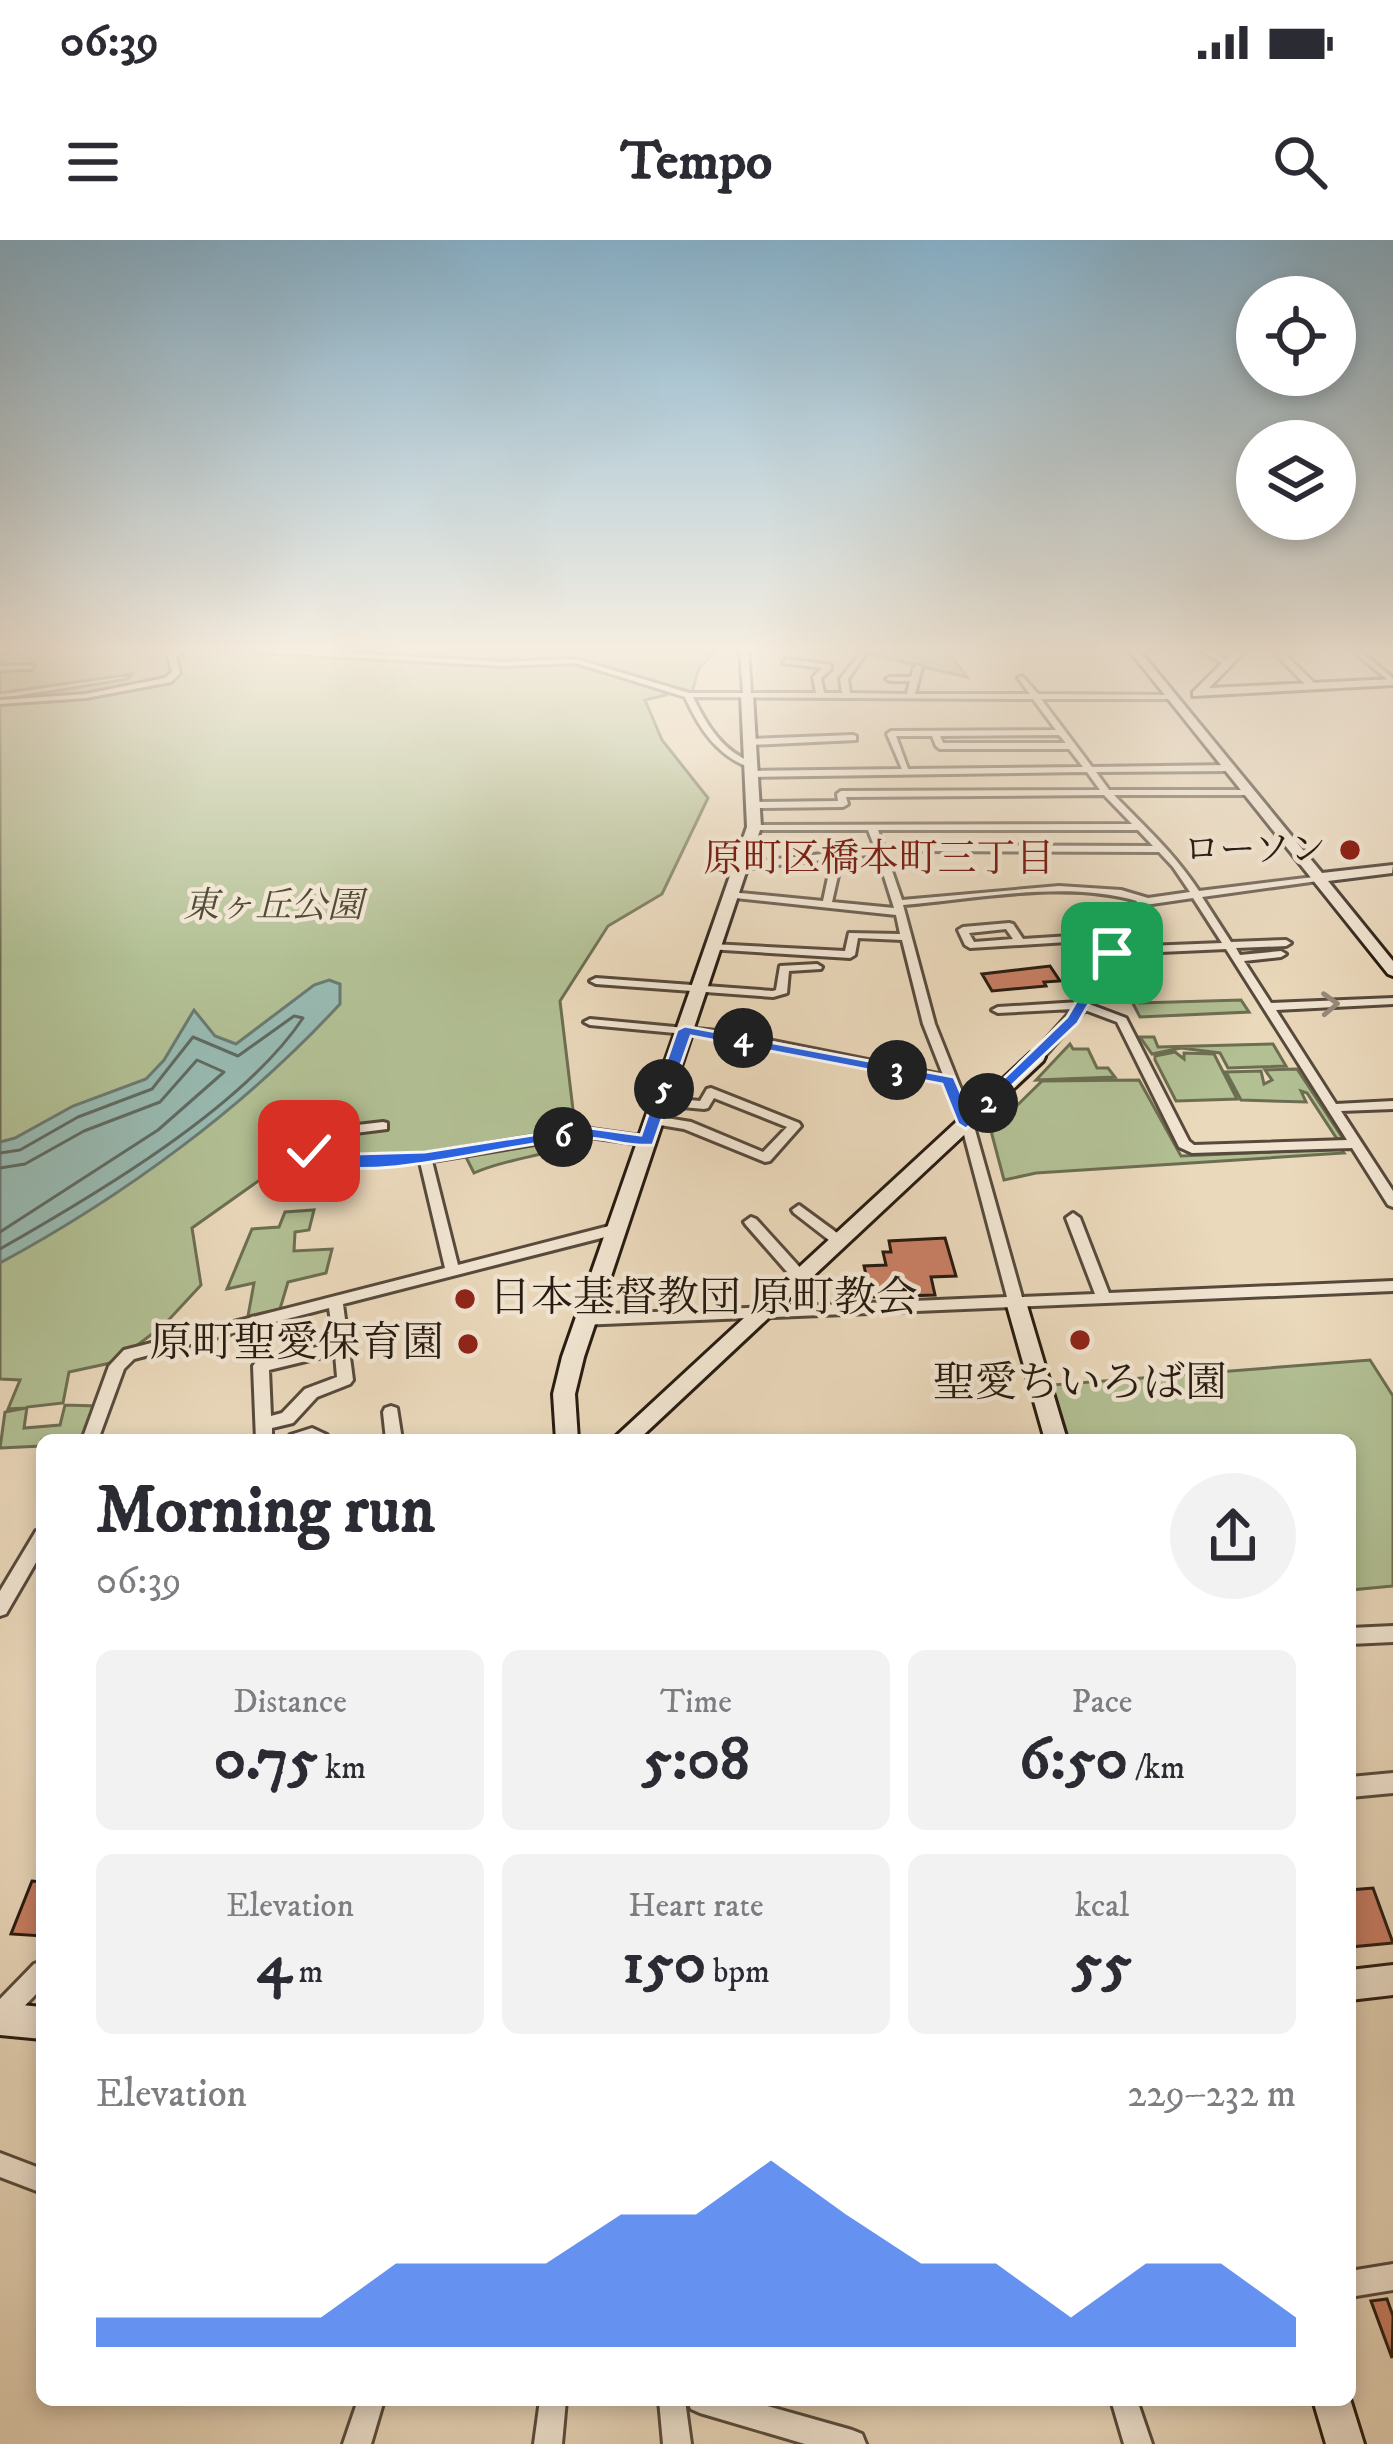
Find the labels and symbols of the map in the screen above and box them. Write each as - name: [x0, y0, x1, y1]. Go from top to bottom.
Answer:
- place label: ローソン: [1183, 828, 1326, 873]
- district label: 原町区橋本町三丁目: [703, 835, 1055, 884]
- marker: ローソン: [1337, 837, 1363, 863]
- park label: 東ヶ丘公園: [183, 884, 368, 929]
- pin: [1061, 902, 1163, 1004]
- one-way arrow: [1321, 991, 1340, 1017]
- pin: 4: [713, 1008, 773, 1068]
- pin: 3: [867, 1040, 927, 1100]
- pin: 5: [634, 1059, 694, 1119]
- pin: 2: [958, 1073, 1018, 1133]
- pin: [258, 1100, 360, 1202]
- pin: 6: [533, 1107, 593, 1167]
- place label: 日本基督教団 原町教会: [489, 1273, 918, 1325]
- marker: 日本基督教団 原町教会: [452, 1286, 478, 1312]
- place label: 原町聖愛保育園: [150, 1318, 444, 1370]
- marker: 聖愛ちいろば園: [1067, 1327, 1093, 1353]
- marker: 原町聖愛保育園: [455, 1331, 481, 1357]
- place label: 聖愛ちいろば園: [933, 1358, 1227, 1410]

